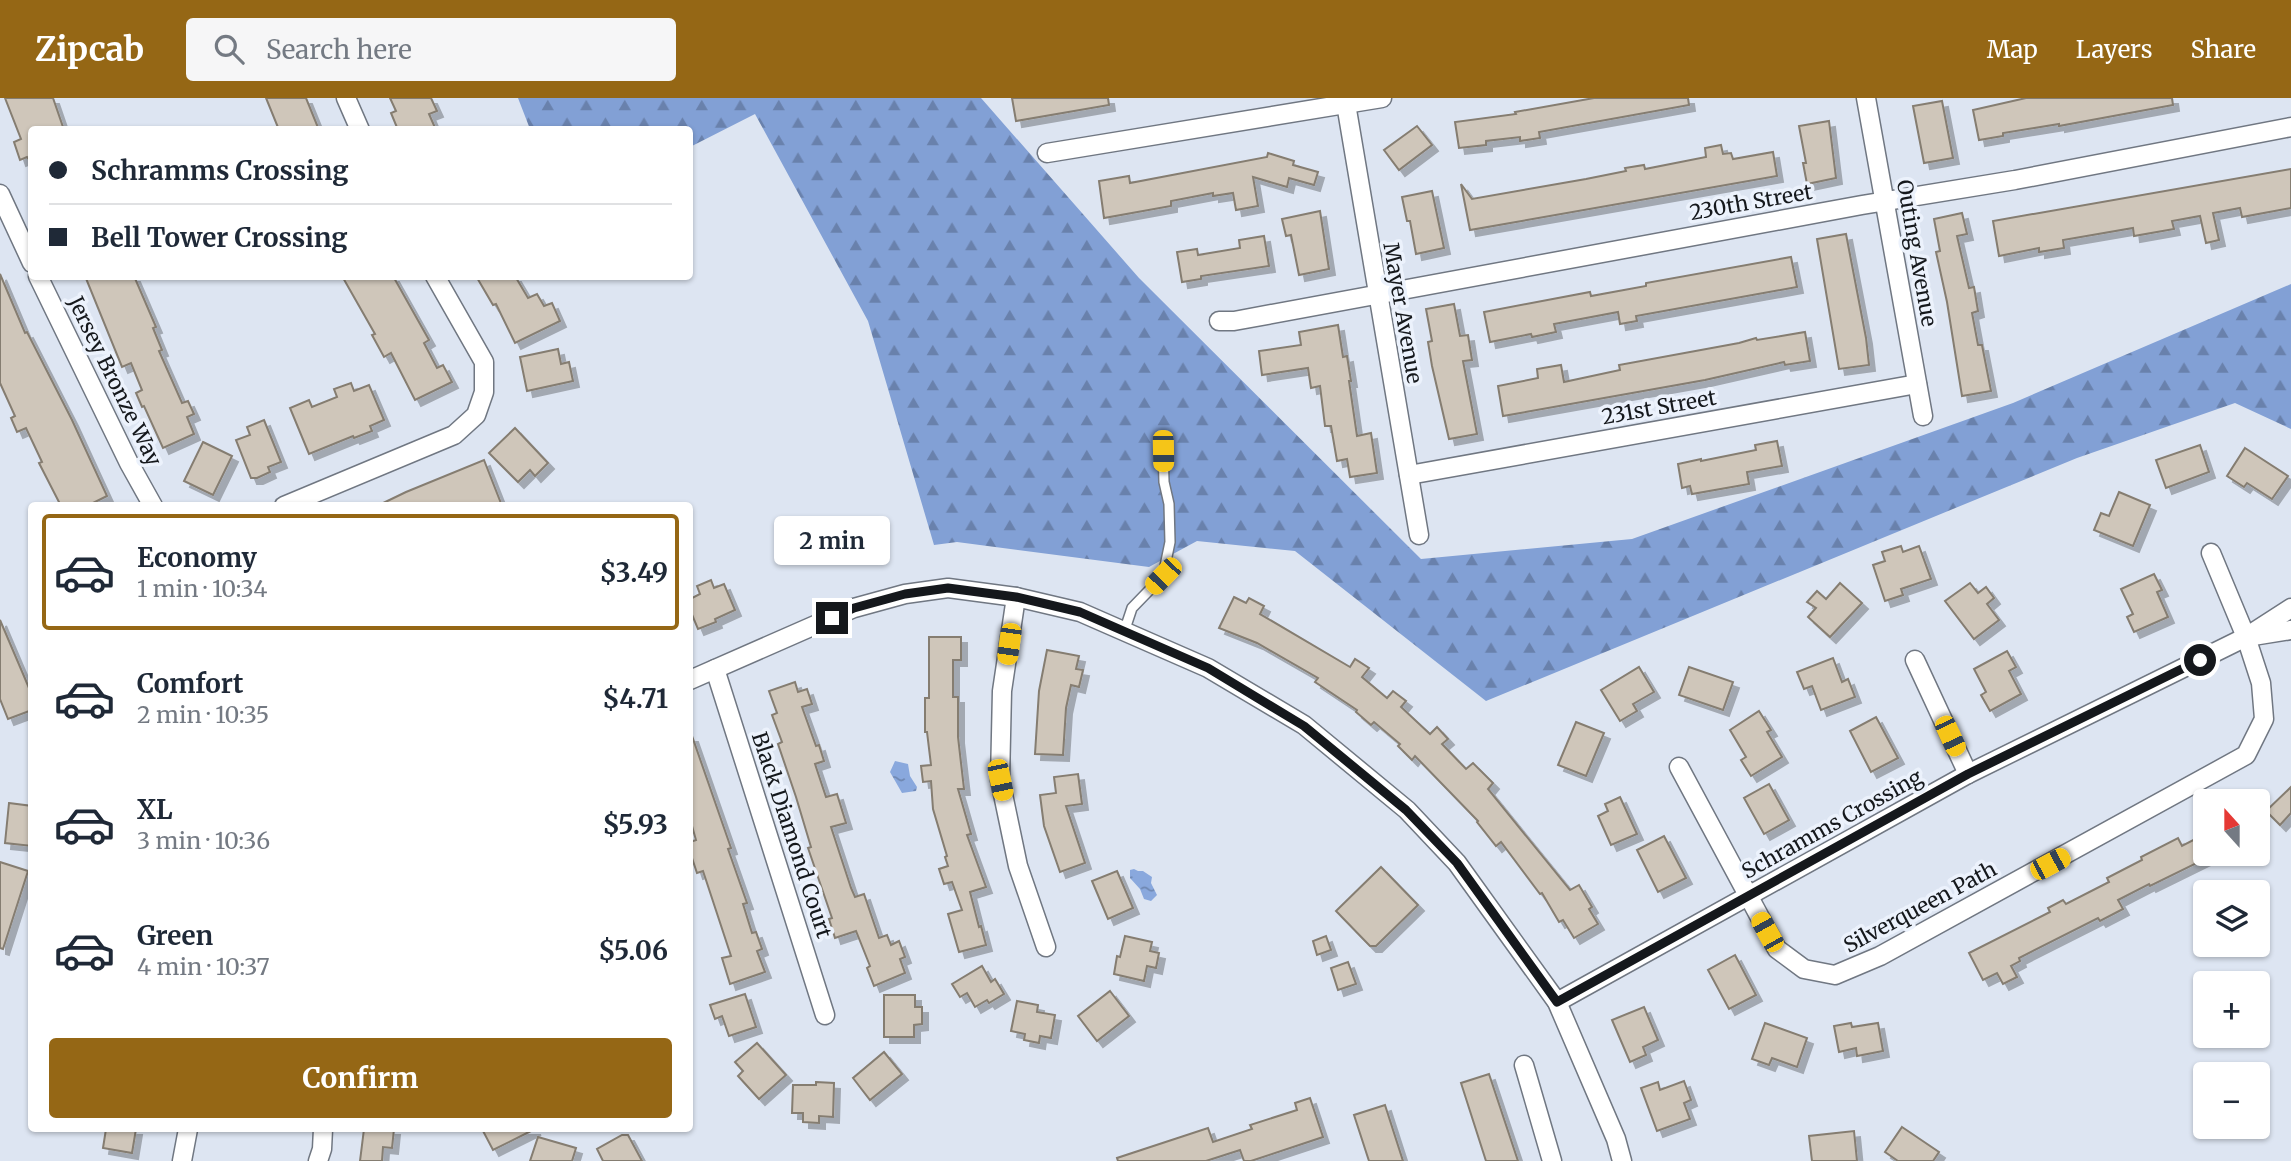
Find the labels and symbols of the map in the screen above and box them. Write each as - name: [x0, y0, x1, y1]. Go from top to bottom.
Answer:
- street label: Outing Avenue: [1891, 177, 1943, 329]
- street label: 230th Street: [1688, 178, 1814, 226]
- street label: Mayer Avenue: [1377, 240, 1429, 386]
- street label: Jersey Bronze Way: [62, 291, 168, 471]
- street label: 231st Street: [1600, 384, 1718, 430]
- car: [1153, 430, 1174, 472]
- callout: 2 min: [774, 517, 890, 566]
- car: [1141, 554, 1186, 598]
- route end: [816, 602, 848, 634]
- car: [996, 622, 1023, 666]
- route start: [2184, 644, 2216, 676]
- car: [1932, 713, 1969, 759]
- street label: Black Diamond Court: [746, 728, 838, 942]
- car: [986, 757, 1015, 803]
- street label: Schramms Crossing: [1737, 763, 1927, 885]
- north arrow: [2193, 789, 2270, 866]
- car: [2027, 845, 2074, 883]
- street label: Silverqueen Path: [1839, 855, 2001, 959]
- car: [1748, 909, 1787, 955]

